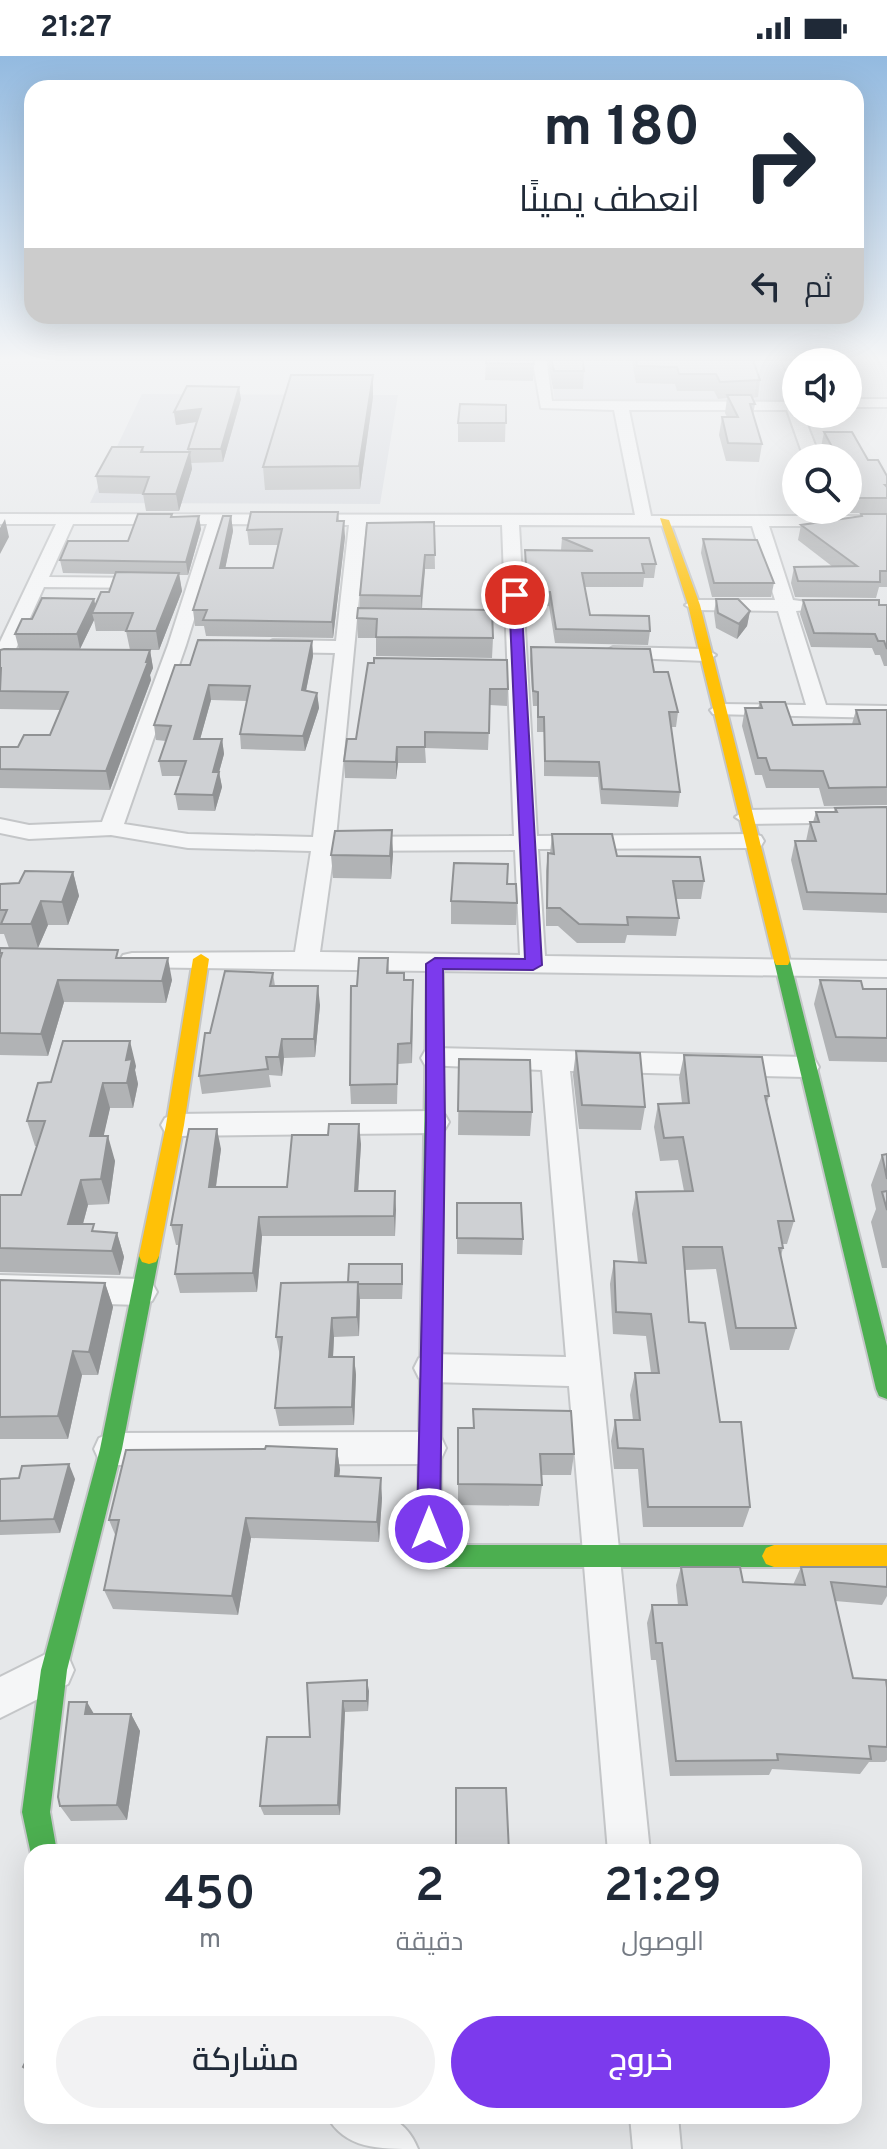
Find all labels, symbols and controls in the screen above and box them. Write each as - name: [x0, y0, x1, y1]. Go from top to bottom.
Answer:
- text: 21:27: [40, 10, 112, 47]
- text: 180 m: [543, 95, 700, 165]
- icon: right: [728, 112, 832, 216]
- text: انعطف يمينًا: [519, 179, 700, 225]
- icon: left: [744, 264, 788, 308]
- text: ثم: [804, 271, 832, 308]
- map controls: [782, 348, 862, 524]
- button: sound: [782, 348, 862, 428]
- button: search: [782, 444, 862, 524]
- pin: [481, 561, 549, 629]
- icon: arrive: [493, 573, 537, 617]
- position arrow: [387, 1487, 471, 1571]
- text: 2: [415, 1858, 444, 1918]
- text: 21:29: [604, 1858, 722, 1918]
- text: 450: [164, 1866, 256, 1926]
- text: m: [199, 1924, 221, 1957]
- text: دقيقة: [396, 1927, 463, 1960]
- text: الوصول: [621, 1927, 704, 1960]
- button: مشاركة: [56, 2016, 435, 2108]
- button: خروج: [451, 2016, 830, 2108]

